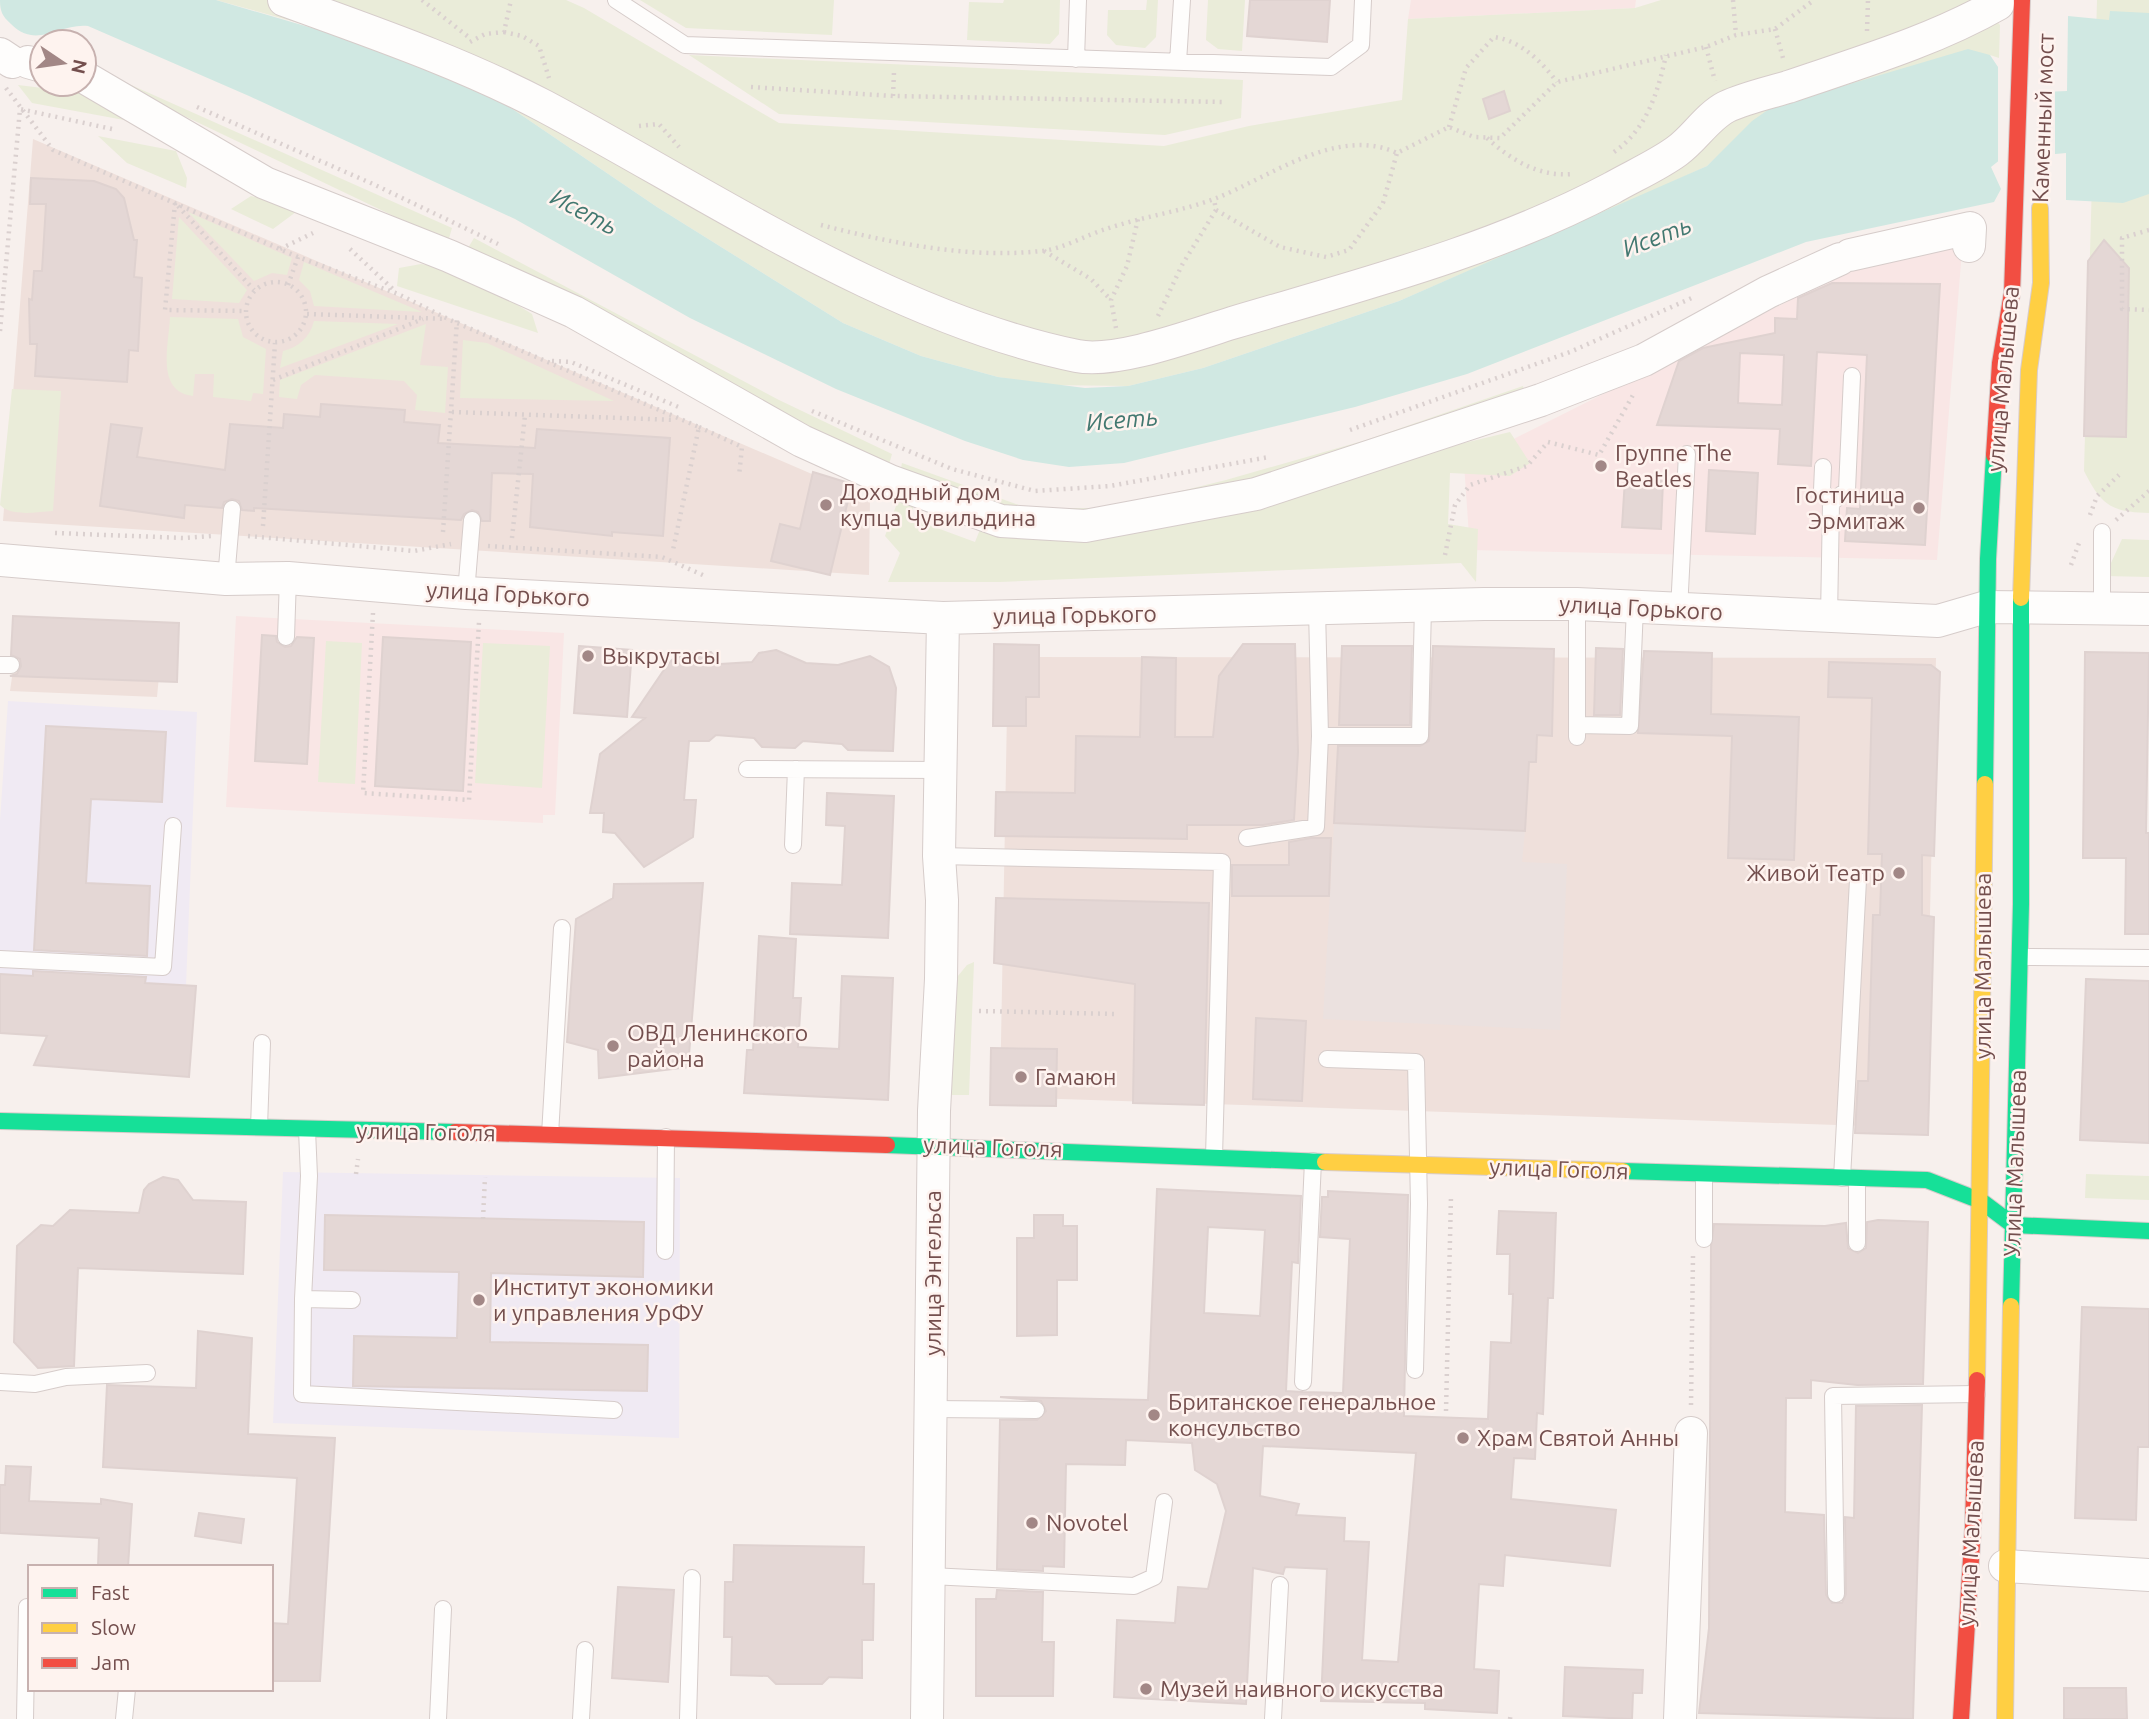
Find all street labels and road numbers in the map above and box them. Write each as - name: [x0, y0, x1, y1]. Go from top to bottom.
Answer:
- street label: Каменный мост: [2027, 33, 2058, 203]
- street label: улица Малышева: [1982, 285, 2023, 473]
- street label: улица Горького: [426, 577, 590, 610]
- street label: улица Горького: [1559, 591, 1723, 624]
- street label: улица Горького: [993, 601, 1157, 628]
- street label: улица Малышева: [1970, 873, 1995, 1059]
- street label: Улица Малышева: [1999, 1069, 2030, 1257]
- street label: улица Гоголя: [356, 1118, 496, 1145]
- street label: улица Гоголя: [923, 1132, 1063, 1161]
- street label: улица Гоголя: [1489, 1154, 1629, 1183]
- street label: улица Энгельса: [920, 1190, 945, 1356]
- street label: улица Малышева: [1953, 1439, 1988, 1627]

